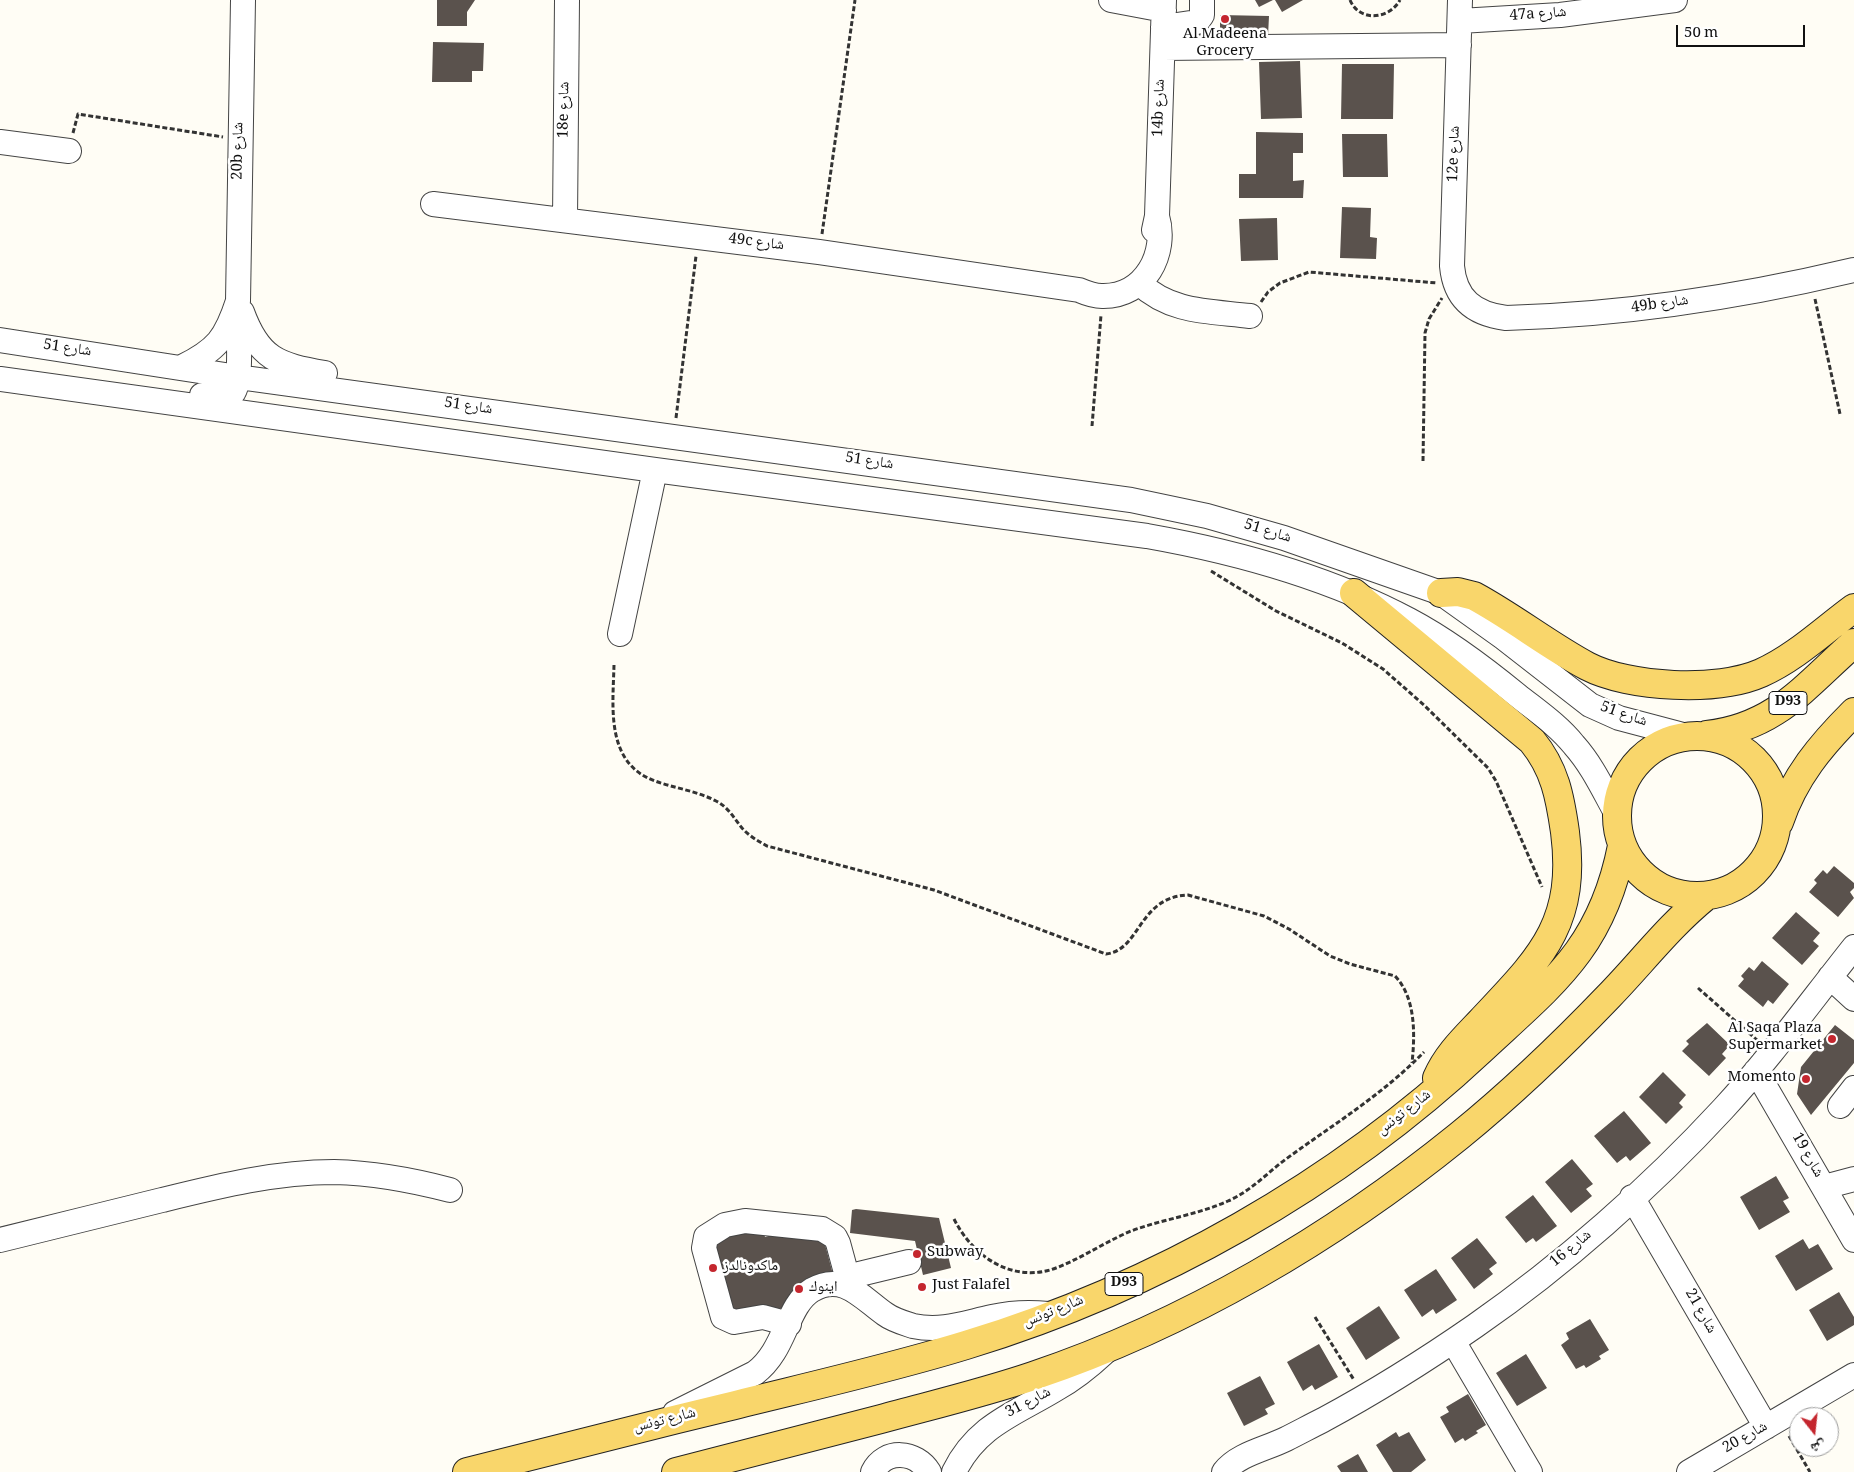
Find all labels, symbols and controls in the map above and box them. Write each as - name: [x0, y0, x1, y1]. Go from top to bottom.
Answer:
- street label: 47a شارع: [1509, 5, 1567, 27]
- marker: Al Madeena Grocery: [1219, 13, 1231, 25]
- scale bar: [1679, 15, 1808, 47]
- text: 50 m: [1684, 21, 1718, 47]
- place label: Al Madeena Grocery: [1183, 27, 1267, 62]
- street label: 14b شارع: [1151, 79, 1171, 137]
- street label: 18e شارع: [557, 82, 575, 138]
- street label: 20b شارع: [230, 122, 250, 180]
- street label: 12e شارع: [1446, 125, 1466, 183]
- street label: 49c شارع: [727, 232, 785, 256]
- street label: 49b شارع: [1630, 293, 1690, 319]
- street label: شارع 51: [42, 338, 92, 362]
- street label: شارع 51: [443, 396, 493, 420]
- street label: شارع 51: [844, 451, 894, 475]
- street label: شارع 51: [1241, 517, 1293, 549]
- road number: D93: [1769, 691, 1807, 714]
- street label: شارع 51: [1597, 700, 1649, 732]
- place label: Al Saqa Plaza Supermarket: [1728, 1021, 1822, 1056]
- marker: Al Saqa Plaza Supermarket: [1826, 1033, 1838, 1045]
- place label: Momento: [1727, 1070, 1796, 1088]
- marker: Momento: [1800, 1073, 1812, 1085]
- street label: شارع تونس: [1374, 1087, 1436, 1141]
- street label: شارع 19: [1786, 1130, 1826, 1182]
- street label: شارع 16: [1548, 1227, 1596, 1273]
- place label: Subway: [927, 1245, 983, 1263]
- marker: Subway: [911, 1248, 923, 1260]
- place label: ماكدونالدز: [723, 1259, 778, 1277]
- marker: ماكدونالدز: [707, 1262, 719, 1274]
- road number: D93: [1105, 1272, 1143, 1296]
- place label: Just Falafel: [932, 1278, 1010, 1296]
- place label: اينوك: [809, 1280, 837, 1298]
- marker: Just Falafel: [916, 1281, 928, 1293]
- marker: اينوك: [793, 1283, 805, 1295]
- street label: شارع 21: [1679, 1286, 1719, 1338]
- street label: شارع تونس: [1021, 1293, 1087, 1333]
- street label: شارع 31: [1003, 1385, 1055, 1423]
- street label: شارع تونس: [632, 1406, 698, 1438]
- north arrow: [1789, 1407, 1839, 1457]
- street label: شارع 20: [1720, 1419, 1772, 1459]
- text: ش: [1807, 1432, 1828, 1459]

